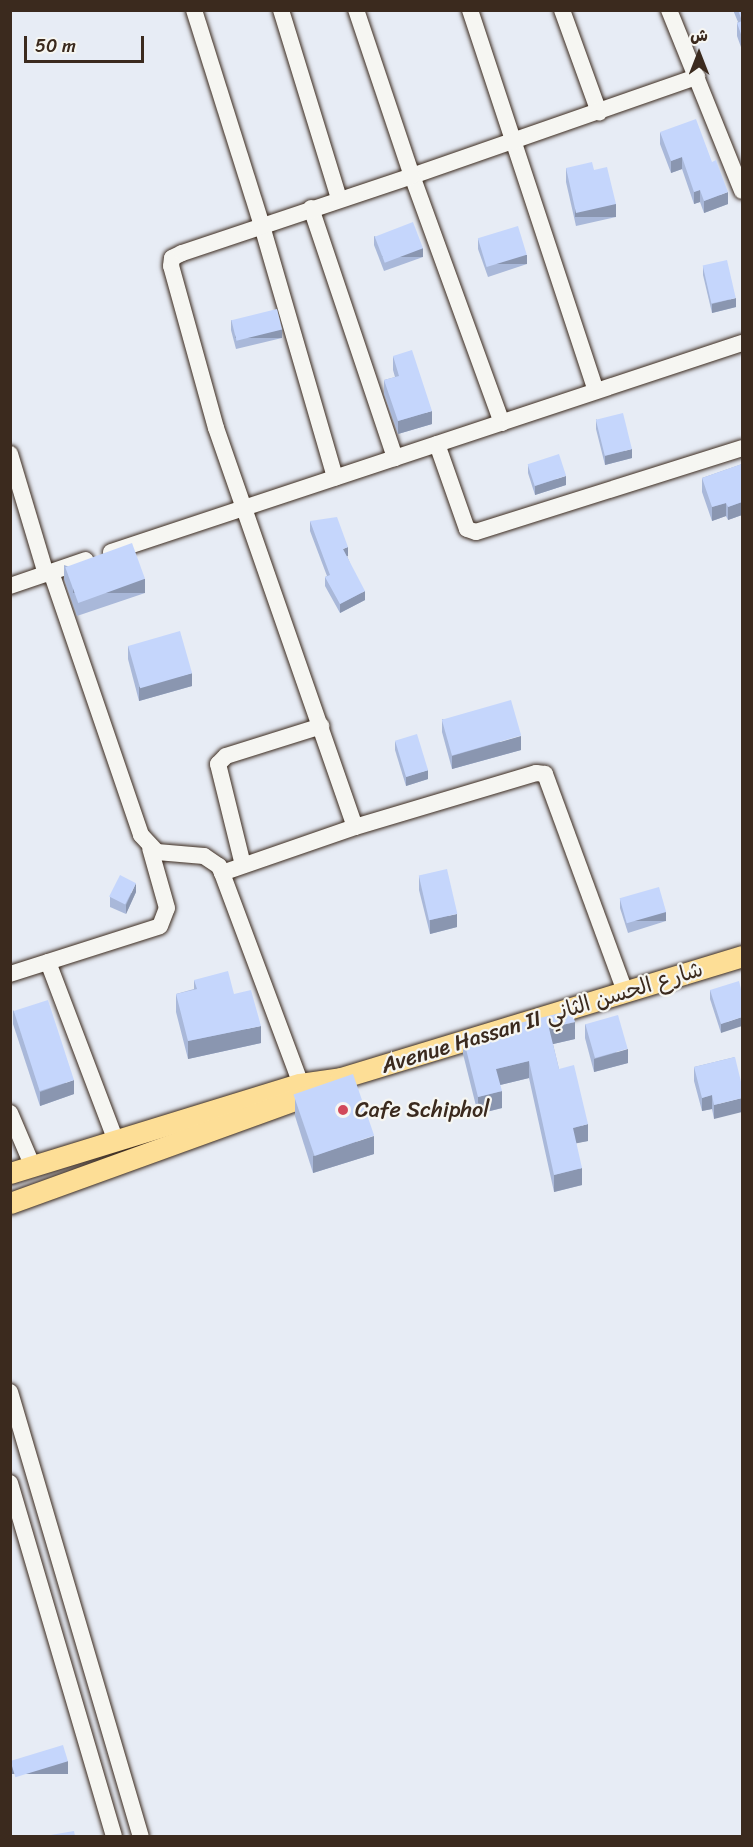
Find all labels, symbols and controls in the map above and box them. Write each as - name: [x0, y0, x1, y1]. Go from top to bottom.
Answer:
- text: ش: [690, 21, 708, 50]
- scale bar: [27, 24, 147, 62]
- north arrow: [669, 24, 729, 84]
- text: 50 m: [35, 30, 76, 62]
- street label: Avenue Hassan II شارع الحسن الثاني: [377, 955, 707, 1079]
- place label: Cafe Schiphol: [355, 1097, 490, 1123]
- marker: Cafe Schiphol: [336, 1103, 350, 1117]

